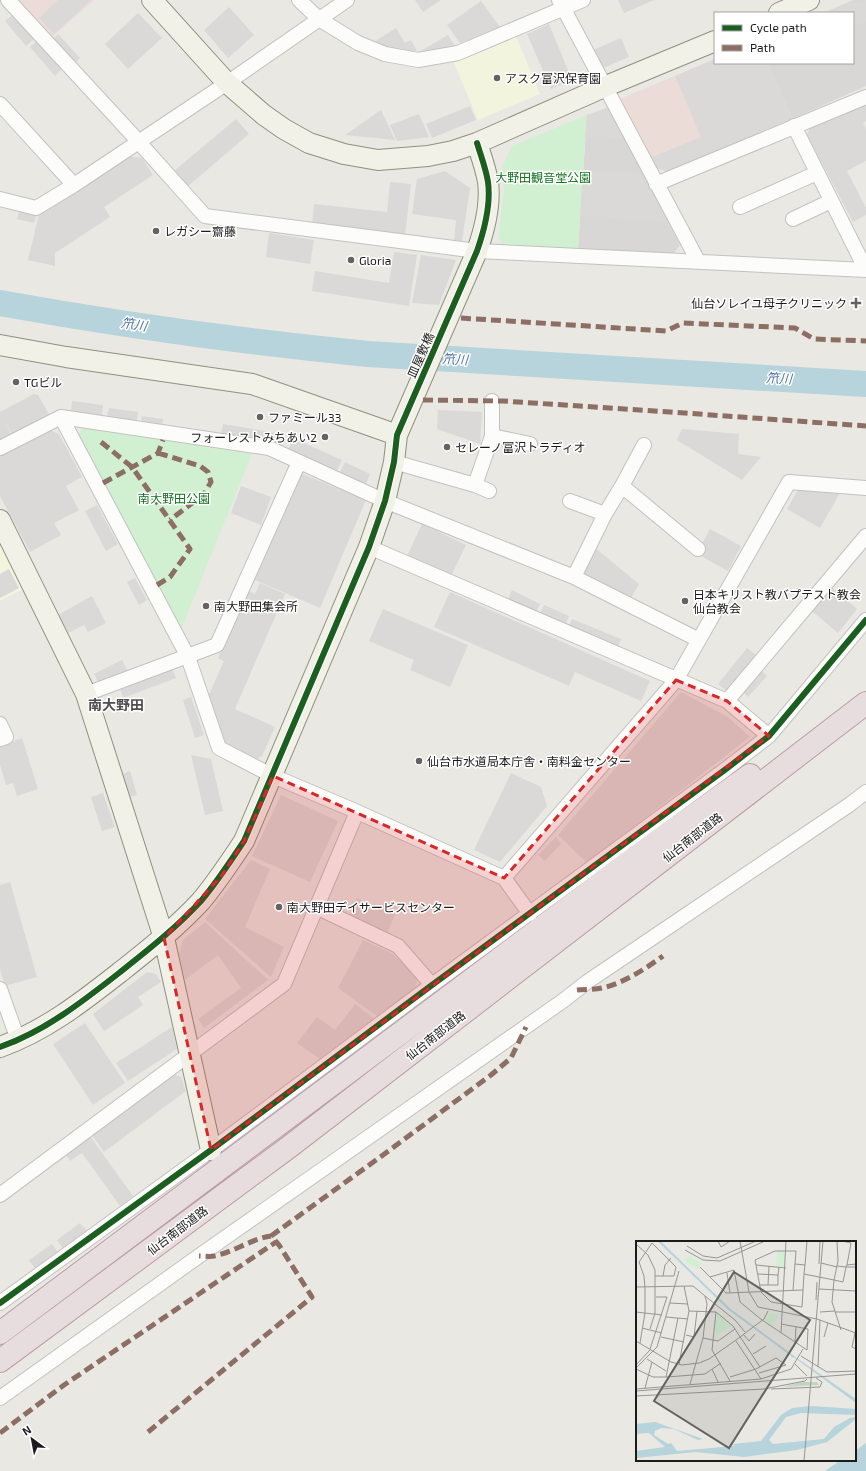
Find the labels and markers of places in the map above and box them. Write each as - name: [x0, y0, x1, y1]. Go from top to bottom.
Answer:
- place label: アスク富沢保育園: [505, 71, 601, 85]
- marker: アスク富沢保育園: [492, 73, 502, 83]
- place label: レガシー齋藤: [164, 224, 236, 238]
- marker: レガシー齋藤: [151, 226, 161, 236]
- place label: Gloria: [359, 253, 391, 267]
- marker: Gloria: [346, 255, 356, 265]
- place label: 仙台ソレイユ母子クリニック: [691, 296, 847, 310]
- marker: 仙台ソレイユ母子クリニック: [850, 297, 862, 309]
- place label: TGビル: [24, 375, 62, 389]
- marker: TGビル: [11, 377, 21, 387]
- place label: ファミール33: [268, 410, 341, 424]
- marker: ファミール33: [255, 412, 265, 422]
- place label: フォーレストみちあい2: [190, 430, 317, 444]
- marker: フォーレストみちあい2: [320, 432, 330, 442]
- place label: セレーノ富沢トラディオ: [455, 440, 585, 454]
- marker: セレーノ富沢トラディオ: [442, 442, 452, 452]
- place label: 日本キリスト教バプテスト教会 仙台教会: [693, 587, 861, 615]
- marker: 日本キリスト教バプテスト教会 仙台教会: [680, 596, 690, 606]
- place label: 南大野田集会所: [214, 599, 298, 613]
- marker: 南大野田集会所: [201, 601, 211, 611]
- place label: 仙台市水道局本庁舎・南料金センター: [427, 754, 631, 768]
- marker: 仙台市水道局本庁舎・南料金センター: [414, 756, 424, 766]
- place label: 南大野田デイサービスセンター: [287, 900, 455, 914]
- marker: 南大野田デイサービスセンター: [274, 902, 284, 912]

